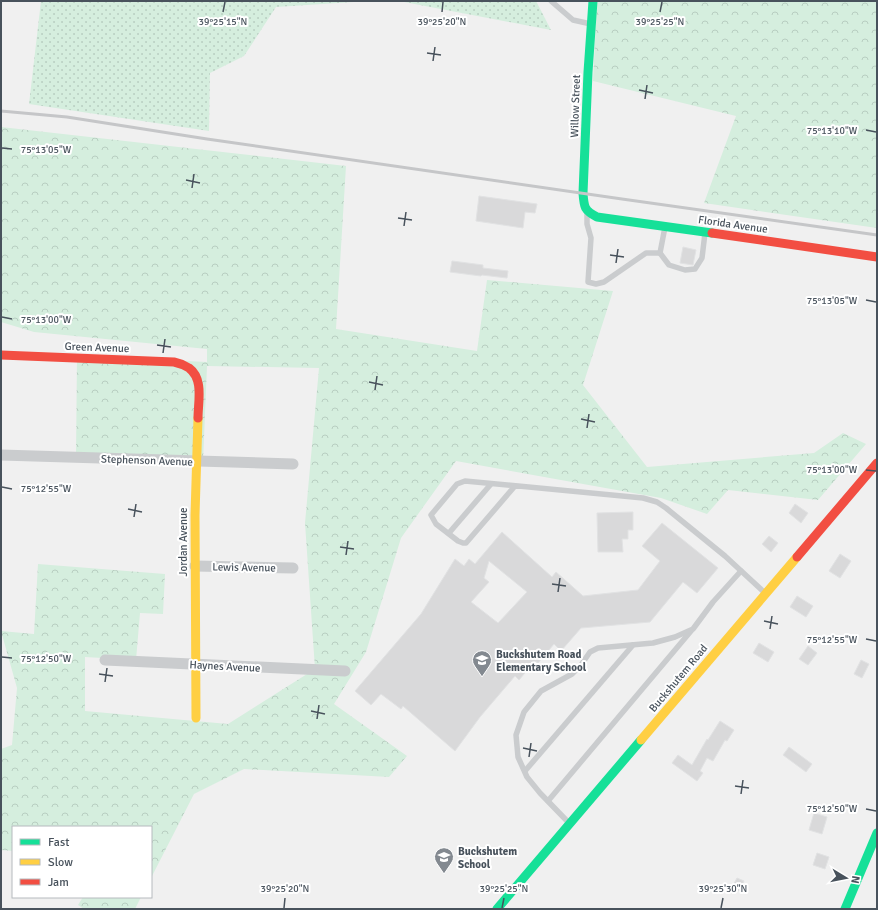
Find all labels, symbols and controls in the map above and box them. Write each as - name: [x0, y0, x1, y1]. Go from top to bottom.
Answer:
- text: 39°25'15"N: [199, 16, 247, 28]
- text: 39°25'20"N: [418, 16, 466, 28]
- text: 39°25'25"N: [636, 16, 684, 28]
- street label: Willow Street: [568, 74, 583, 138]
- text: 75°13'10"W: [807, 125, 858, 137]
- text: 75°13'05"W: [21, 144, 72, 156]
- street label: Florida Avenue: [697, 213, 769, 236]
- text: 75°13'05"W: [807, 295, 858, 307]
- text: 75°13'00"W: [21, 314, 72, 326]
- street label: Green Avenue: [64, 340, 130, 355]
- street label: Stephenson Avenue: [101, 452, 193, 469]
- text: 75°13'00"W: [807, 464, 858, 476]
- text: 75°12'55"W: [21, 483, 72, 495]
- street label: Jordan Avenue: [177, 508, 190, 576]
- street label: Lewis Avenue: [212, 560, 276, 575]
- text: 75°12'55"W: [807, 634, 858, 646]
- street label: Buckshutem Road: [646, 642, 711, 715]
- place label: Buckshutem Road Elementary School: [496, 648, 587, 674]
- school or university icon: Buckshutem Road Elementary School: [471, 649, 493, 677]
- text: 75°12'50"W: [21, 653, 72, 665]
- street label: Haynes Avenue: [189, 658, 261, 675]
- text: 75°12'50"W: [807, 803, 858, 815]
- legend: [12, 826, 152, 898]
- text: Fast: [48, 835, 69, 850]
- place label: Buckshutem School: [458, 845, 517, 871]
- school or university icon: Buckshutem School: [433, 846, 455, 874]
- text: Slow: [48, 855, 73, 870]
- north arrow: [826, 858, 866, 898]
- text: Jam: [48, 875, 69, 890]
- text: N: [848, 875, 862, 885]
- text: 39°25'20"N: [261, 883, 309, 895]
- text: 39°25'25"N: [480, 883, 528, 895]
- text: 39°25'30"N: [699, 883, 747, 895]

